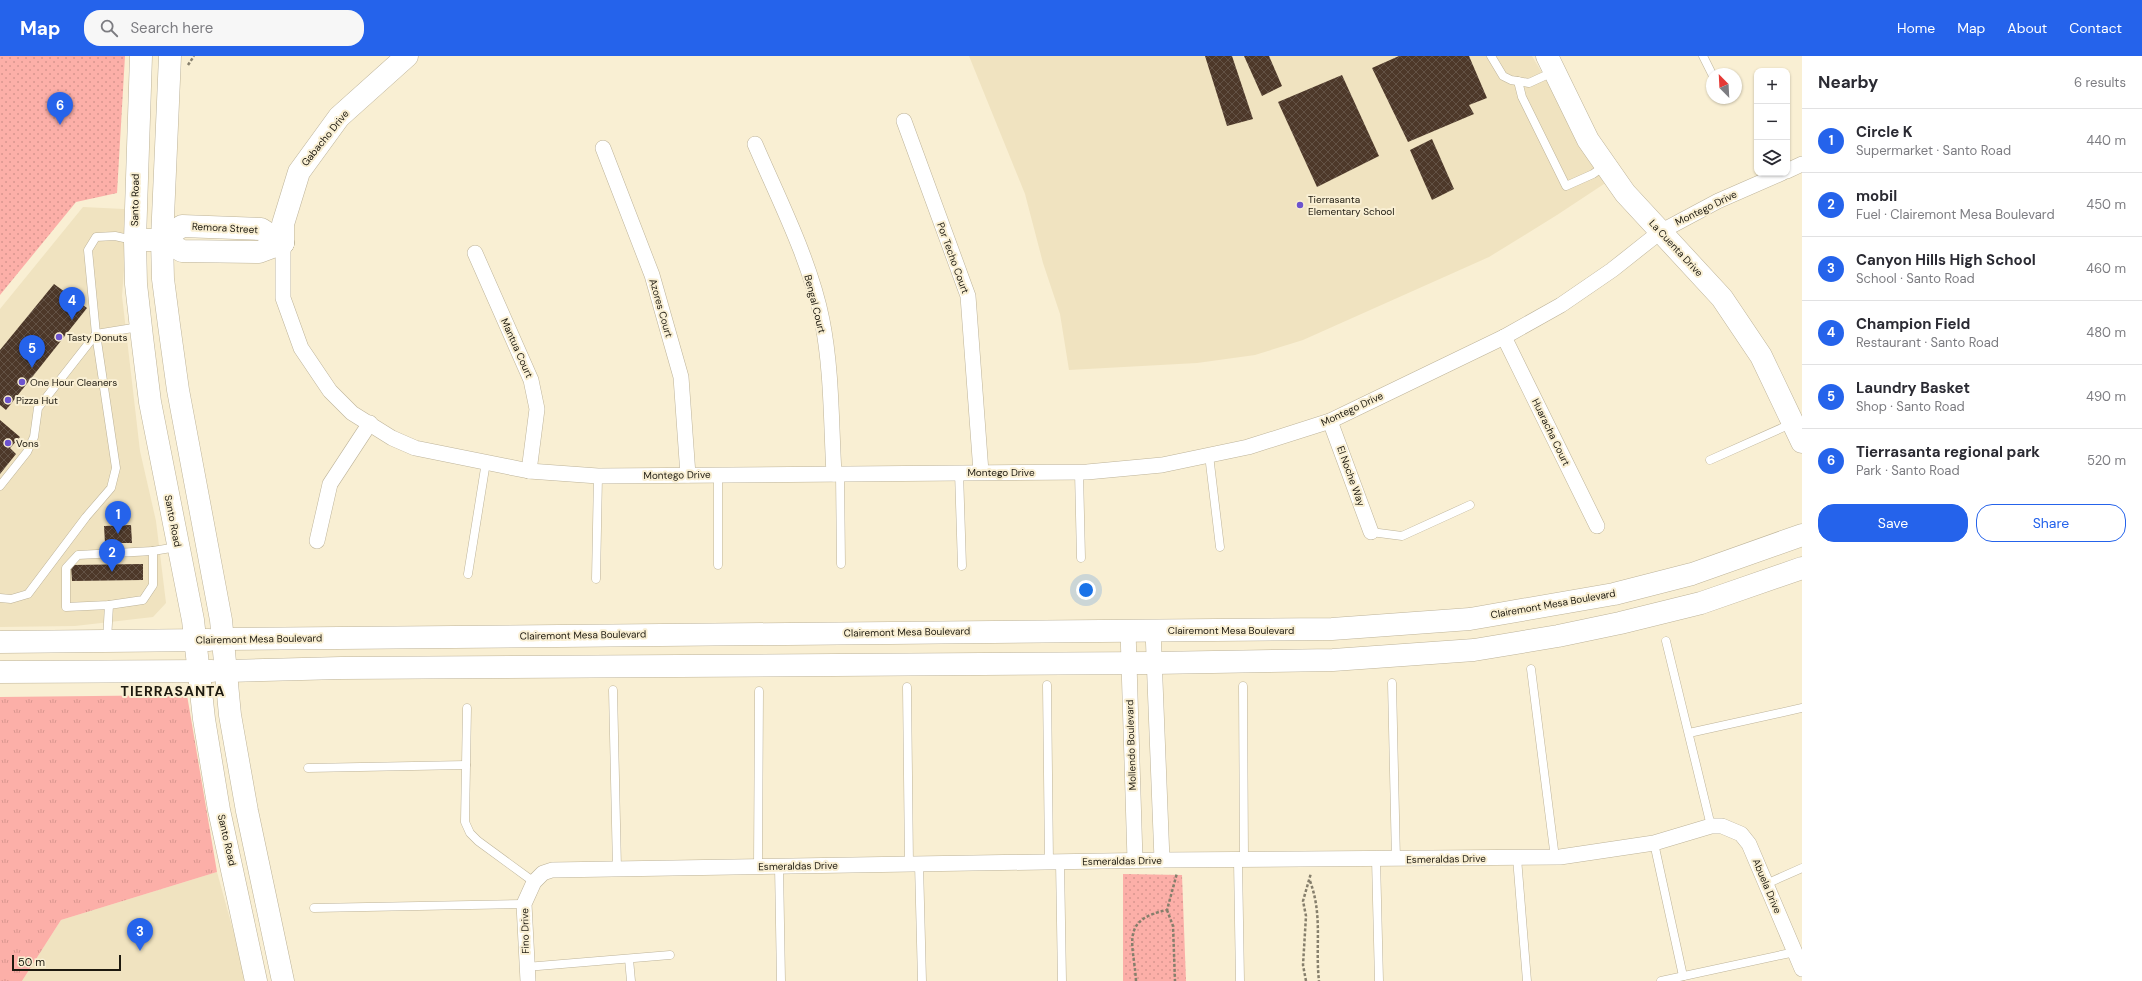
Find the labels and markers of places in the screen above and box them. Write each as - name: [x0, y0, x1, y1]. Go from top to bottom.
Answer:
- pin: 6: [47, 92, 73, 125]
- place label: Tierrasanta Elementary School: [1308, 193, 1395, 218]
- marker: Tierrasanta Elementary School: [1295, 200, 1305, 210]
- pin: 4: [59, 287, 85, 320]
- place label: Tasty Donuts: [67, 331, 127, 344]
- marker: Tasty Donuts: [54, 332, 64, 342]
- pin: 5: [19, 335, 45, 368]
- place label: One Hour Cleaners: [30, 376, 117, 389]
- marker: One Hour Cleaners: [17, 377, 27, 387]
- place label: Pizza Hut: [16, 394, 58, 407]
- marker: Pizza Hut: [3, 395, 13, 405]
- place label: Vons: [16, 437, 39, 450]
- marker: Vons: [3, 438, 13, 448]
- pin: 1: [105, 501, 131, 534]
- pin: 2: [99, 539, 125, 572]
- pin: 3: [127, 918, 153, 951]

